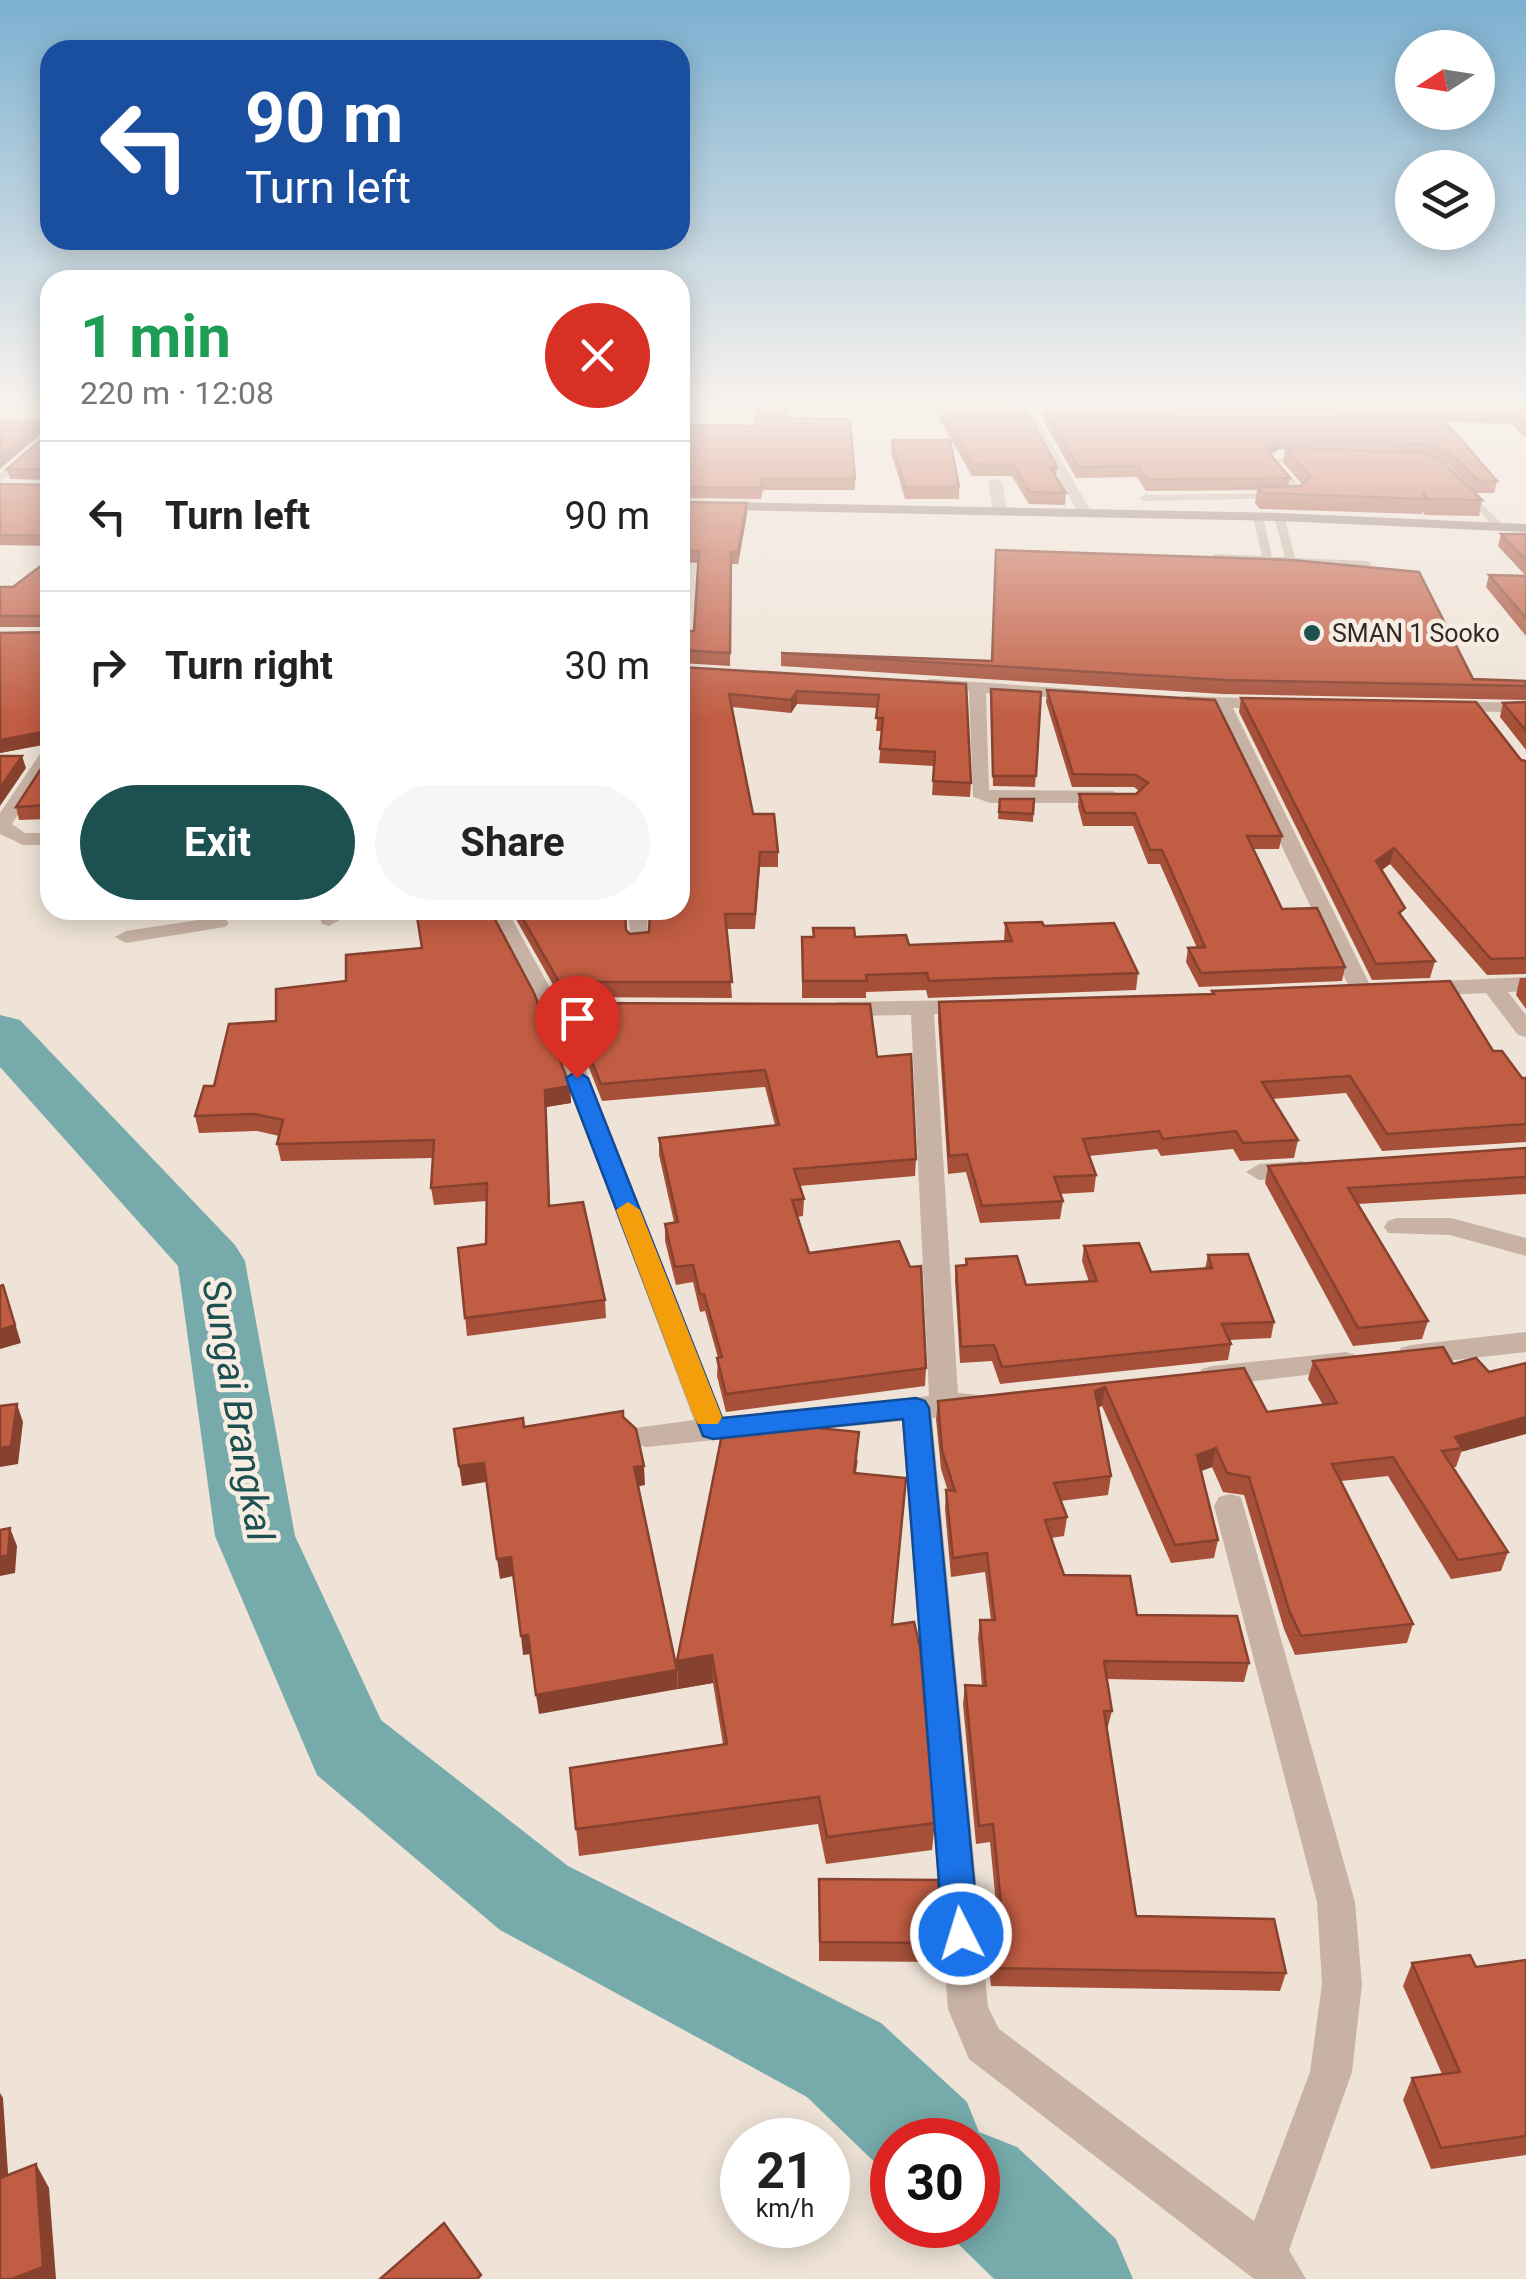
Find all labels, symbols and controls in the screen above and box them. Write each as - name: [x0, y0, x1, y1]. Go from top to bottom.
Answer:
- north arrow: [1395, 30, 1495, 130]
- map controls: [1395, 30, 1495, 250]
- text: 90 m: [245, 77, 403, 159]
- icon: left: [80, 80, 210, 210]
- button: layers: [1395, 150, 1495, 250]
- text: Turn left: [245, 161, 411, 214]
- text: 1 min: [80, 301, 231, 372]
- button: close: [545, 303, 650, 408]
- text: 220 m · 12:08: [80, 374, 274, 412]
- icon: left: [80, 489, 135, 544]
- text: Turn left: [165, 494, 310, 538]
- text: 90 m: [565, 494, 650, 538]
- place label: SMAN 1 Sooko: [1332, 619, 1500, 648]
- marker: SMAN 1 Sooko: [1301, 622, 1323, 644]
- icon: right: [80, 639, 135, 694]
- text: Turn right: [165, 644, 333, 688]
- text: 30 m: [565, 644, 650, 688]
- button: Exit: [80, 785, 355, 900]
- button: Share: [375, 785, 650, 900]
- pin: [535, 976, 620, 1079]
- icon: arrive: [550, 991, 605, 1046]
- water label: Sungai Brangkal: [193, 1276, 283, 1545]
- position arrow: [909, 1882, 1013, 1986]
- speed limit sign: 30: [870, 2118, 1000, 2248]
- text: 21: [756, 2142, 814, 2200]
- text: km/h: [756, 2194, 814, 2223]

